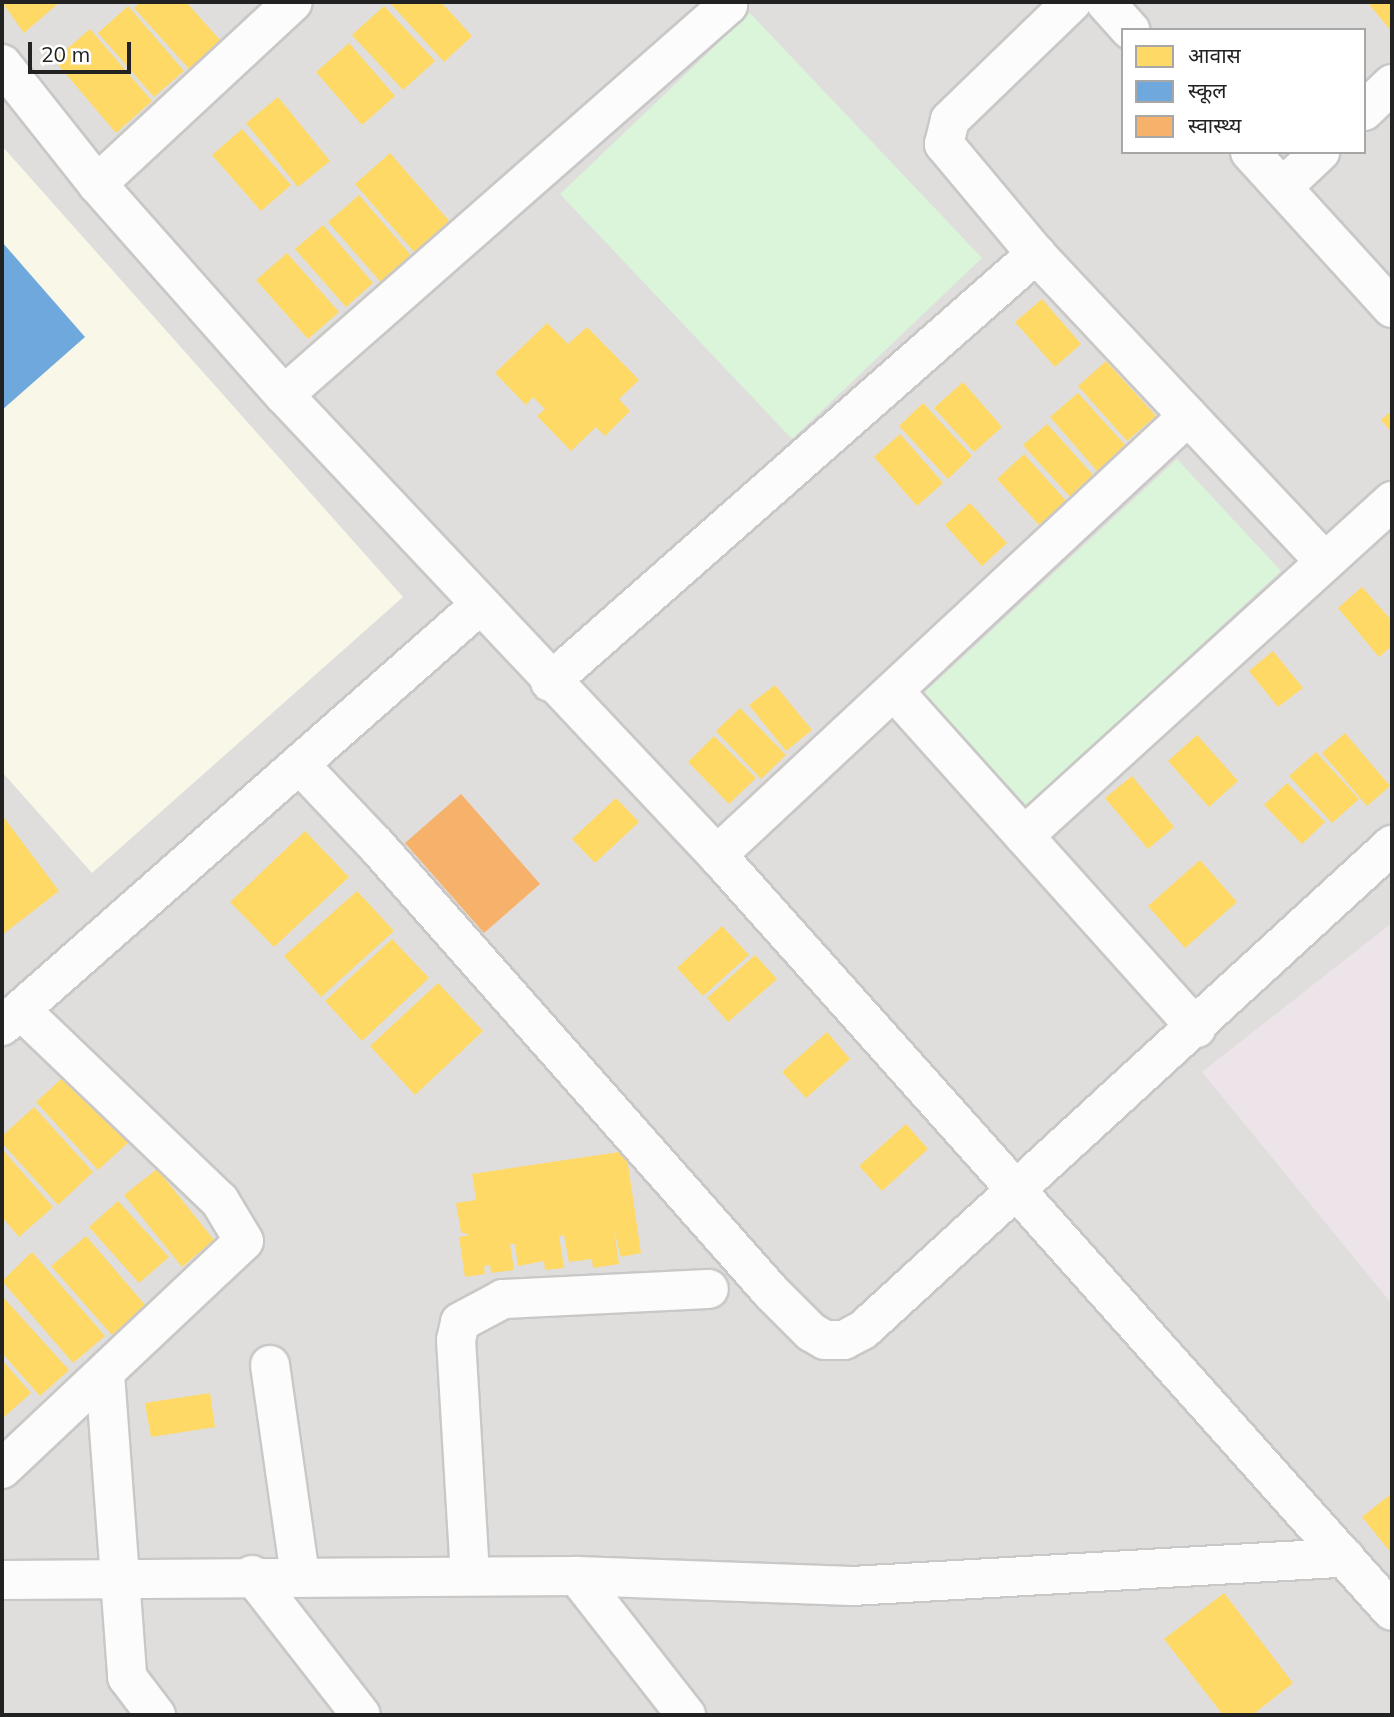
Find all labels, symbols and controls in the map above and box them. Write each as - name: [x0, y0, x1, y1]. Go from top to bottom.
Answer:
- scale bar: [32, 28, 135, 72]
- legend: [1121, 28, 1366, 154]
- text: 20 m: [41, 41, 90, 67]
- text: आवास: [1188, 42, 1241, 68]
- text: स्कूल: [1188, 77, 1227, 103]
- text: स्वास्थ्य: [1188, 112, 1241, 138]

